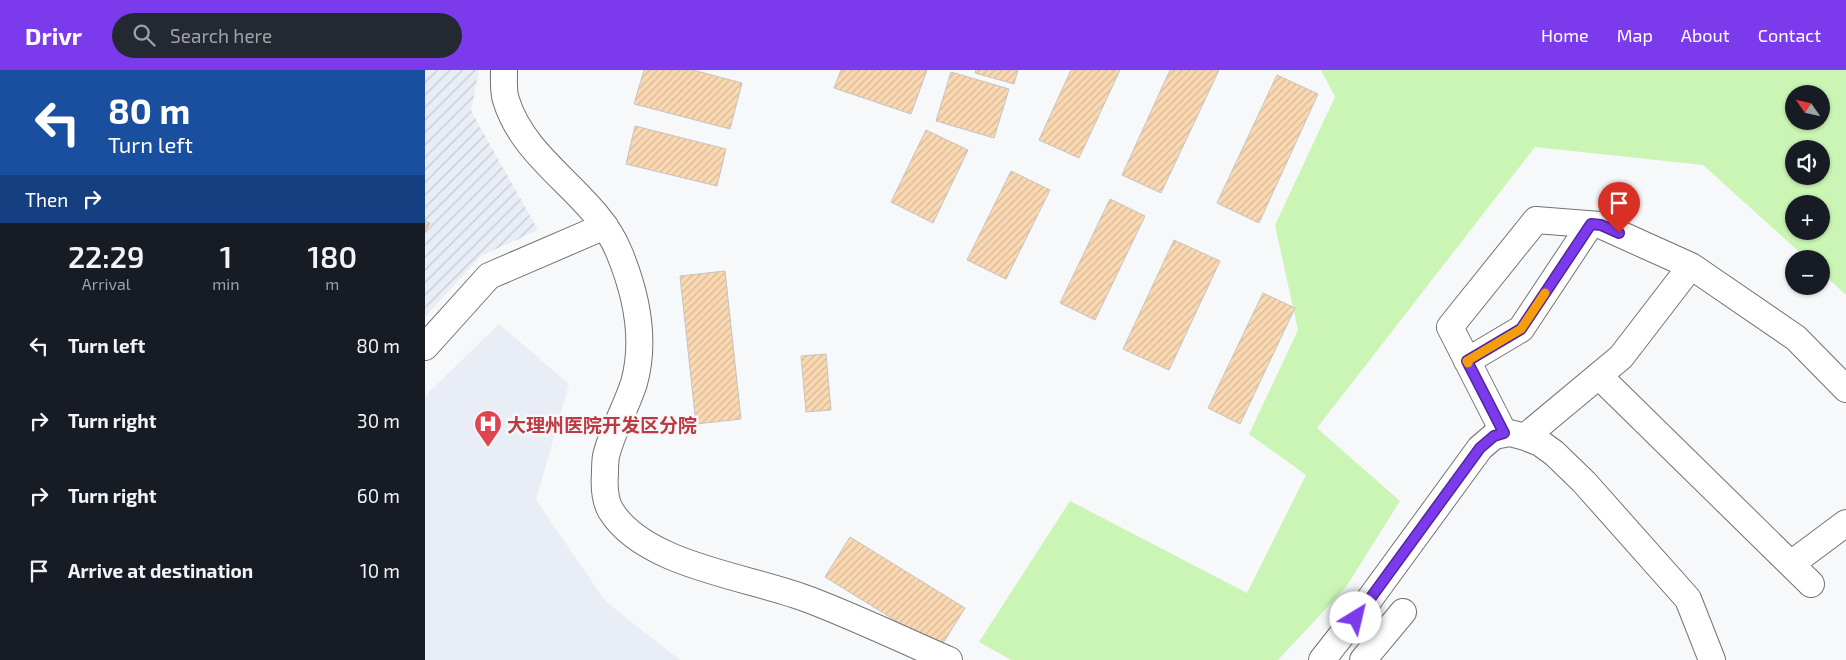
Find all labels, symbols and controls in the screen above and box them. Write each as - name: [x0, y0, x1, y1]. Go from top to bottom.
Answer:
- search box: [112, 13, 462, 58]
- text: Drivr: [25, 21, 82, 50]
- icon: search: [130, 21, 158, 49]
- text: Search here: [170, 24, 272, 47]
- text: Home: [1541, 24, 1589, 46]
- text: Map: [1617, 24, 1653, 46]
- text: About: [1681, 24, 1730, 46]
- text: Contact: [1758, 24, 1821, 46]
- north arrow: [1785, 85, 1830, 130]
- map controls: [1785, 85, 1830, 295]
- text: 80 m: [108, 89, 190, 131]
- icon: left: [25, 90, 90, 155]
- text: Turn left: [108, 131, 193, 157]
- button: sound: [1785, 140, 1830, 185]
- pin: [1598, 182, 1640, 233]
- icon: right: [78, 185, 106, 213]
- text: Then: [25, 188, 68, 211]
- icon: arrive: [1605, 189, 1633, 217]
- button: +: [1785, 195, 1830, 240]
- text: 22:29: [68, 238, 144, 274]
- text: 1: [220, 238, 232, 274]
- text: 180: [307, 238, 357, 274]
- button: −: [1785, 250, 1830, 295]
- text: Arrival: [82, 274, 131, 293]
- text: min: [212, 274, 240, 293]
- text: m: [325, 274, 339, 293]
- icon: left: [25, 332, 53, 360]
- text: Turn left: [68, 334, 145, 357]
- text: 80 m: [356, 334, 400, 357]
- icon: right: [25, 407, 53, 435]
- text: Turn right: [68, 409, 156, 432]
- text: 30 m: [357, 409, 400, 432]
- hospital icon: 大理州医院开发区分院: [473, 409, 503, 448]
- place label: 大理州医院开发区分院: [507, 413, 697, 436]
- icon: right: [25, 482, 53, 510]
- text: Turn right: [68, 484, 156, 507]
- text: 60 m: [357, 484, 400, 507]
- icon: arrive: [25, 557, 53, 585]
- text: Arrive at destination: [68, 559, 253, 582]
- text: 10 m: [360, 559, 400, 582]
- position arrow: [1329, 591, 1381, 643]

